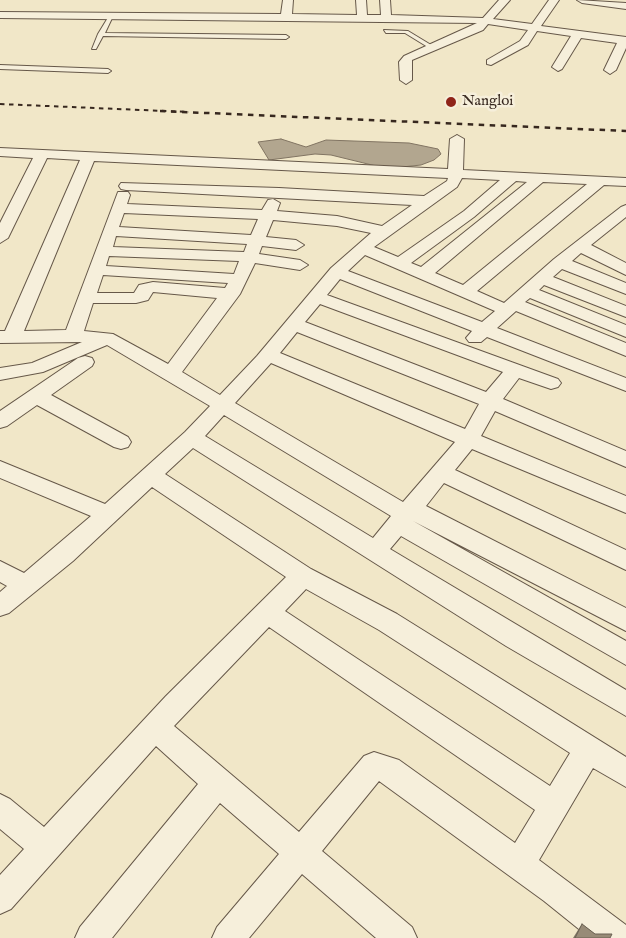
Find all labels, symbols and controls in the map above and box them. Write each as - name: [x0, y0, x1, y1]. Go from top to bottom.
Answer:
- place label: Nangloi: [462, 93, 513, 111]
- marker: Nangloi: [444, 95, 458, 109]

